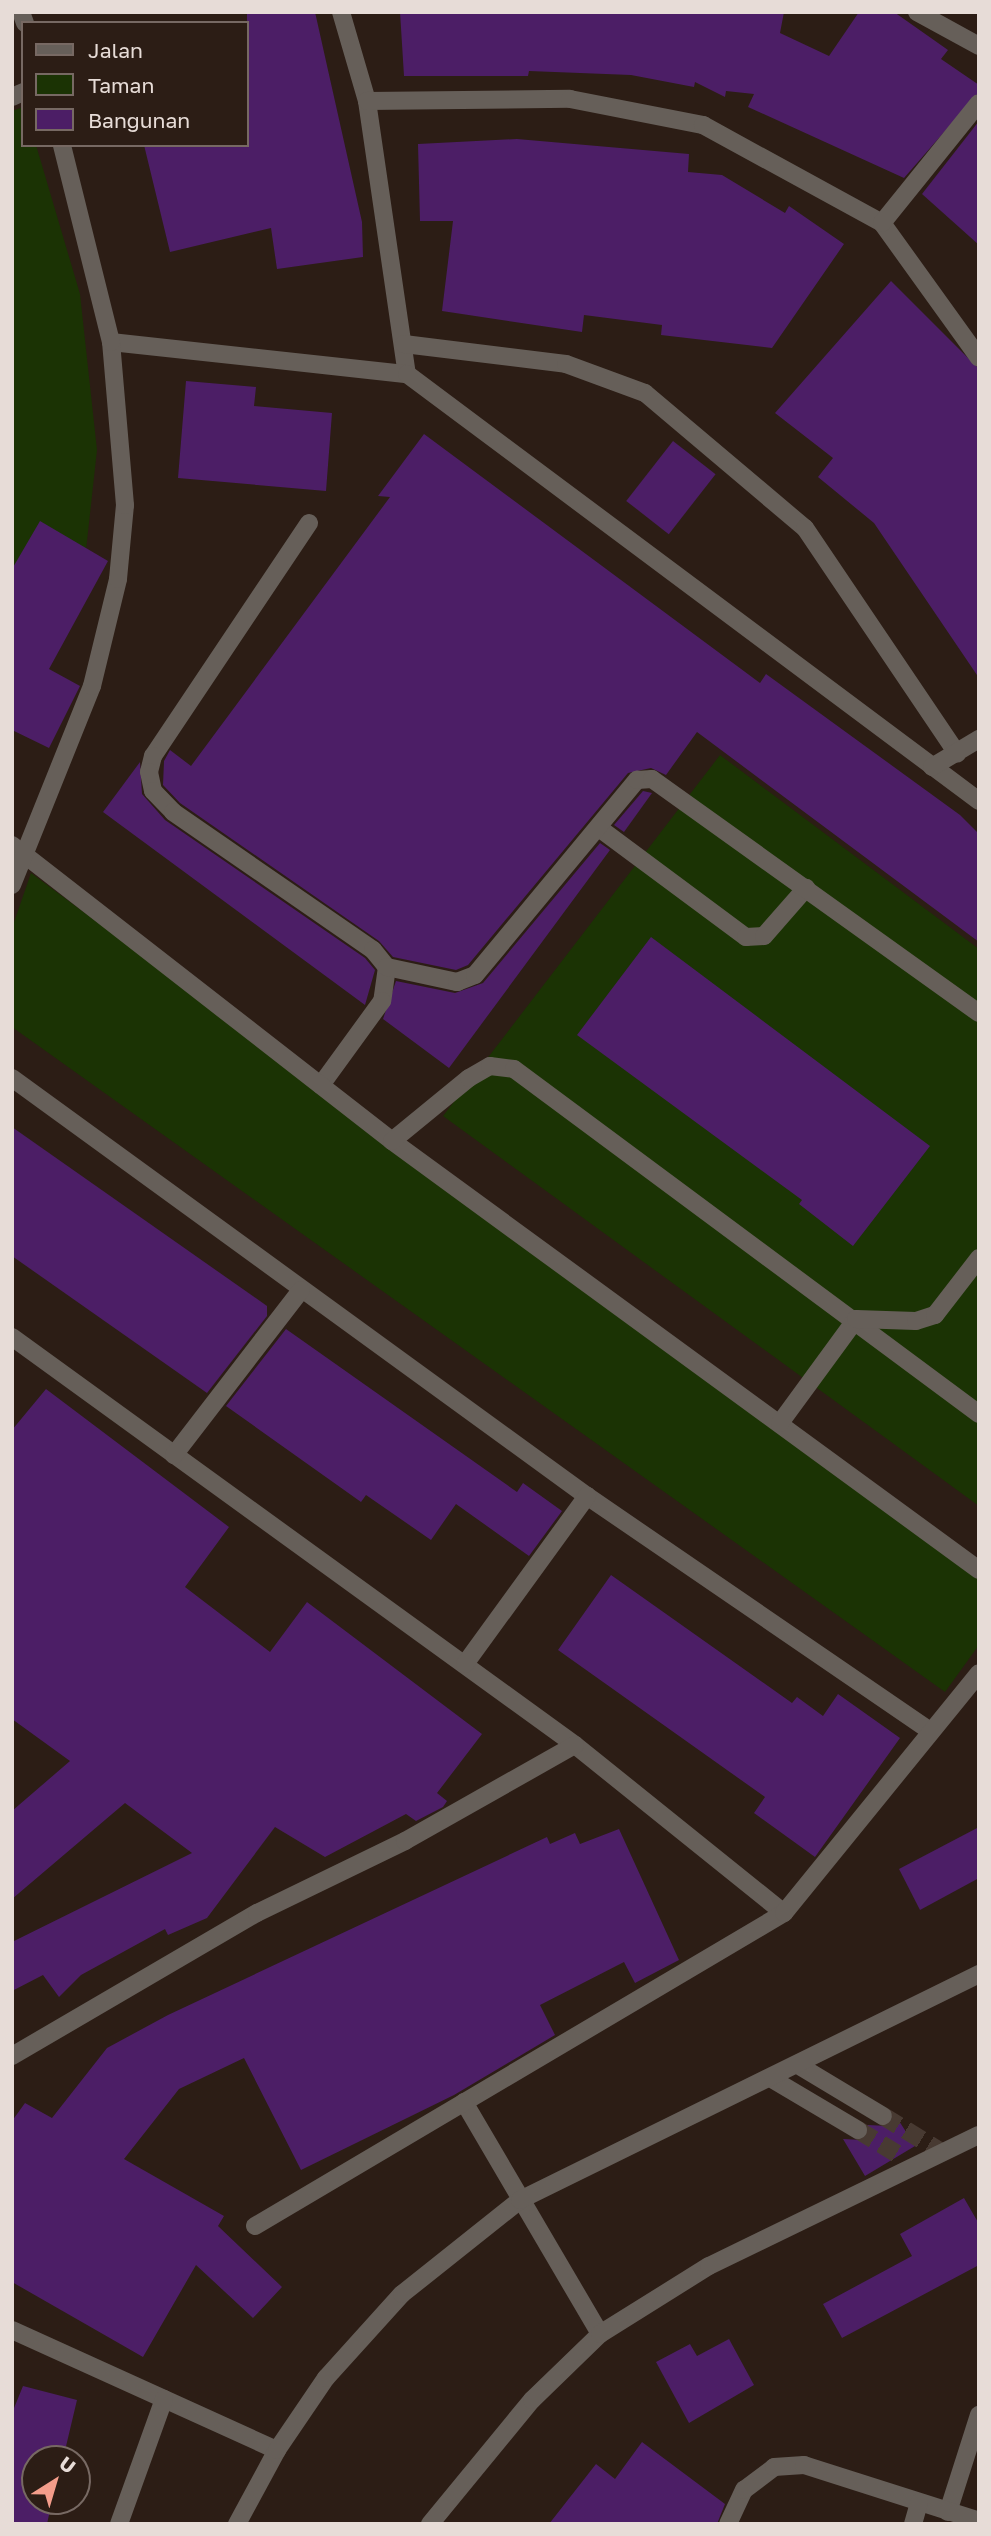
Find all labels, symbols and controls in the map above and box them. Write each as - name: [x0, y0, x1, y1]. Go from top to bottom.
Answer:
- legend: [21, 21, 248, 147]
- text: Jalan: [88, 37, 143, 63]
- text: Taman: [88, 72, 154, 98]
- text: Bangunan: [88, 107, 190, 133]
- north arrow: [21, 2445, 91, 2515]
- text: U: [55, 2451, 80, 2478]

